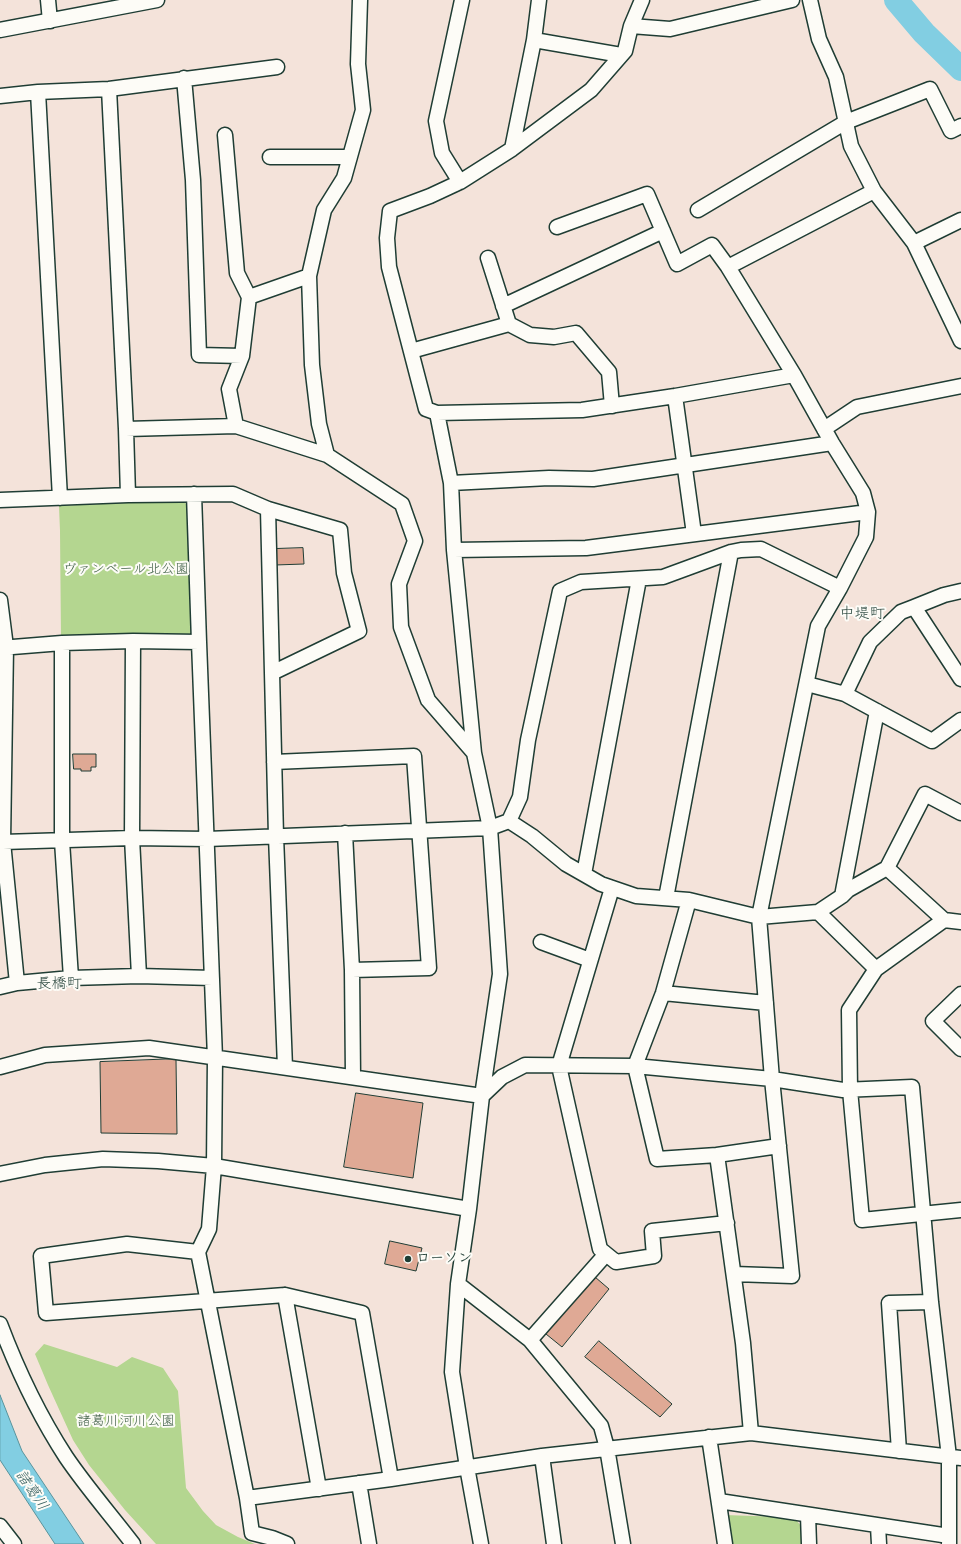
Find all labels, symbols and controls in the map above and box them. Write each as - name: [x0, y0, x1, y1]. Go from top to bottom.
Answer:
- park label: ヴァンベール北公園: [63, 562, 189, 578]
- district label: 中堤町: [840, 606, 884, 624]
- district label: 長橋町: [37, 976, 81, 994]
- place label: ローソン: [416, 1251, 472, 1267]
- marker: ローソン: [403, 1254, 413, 1264]
- park label: 諸葛川河川公園: [77, 1414, 175, 1430]
- water label: 諸葛川: [11, 1467, 51, 1515]

